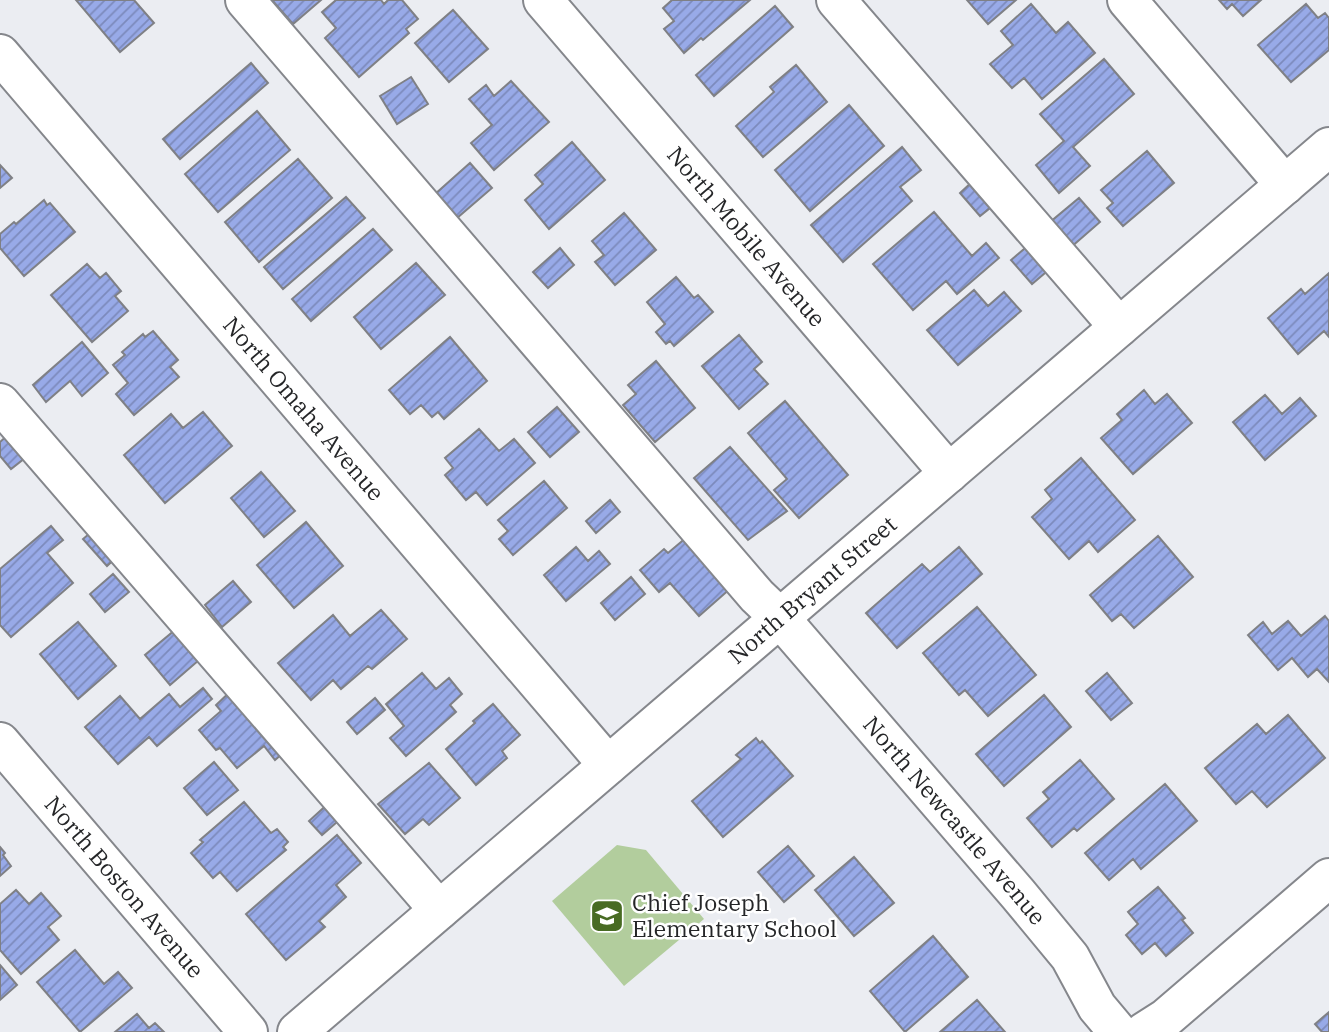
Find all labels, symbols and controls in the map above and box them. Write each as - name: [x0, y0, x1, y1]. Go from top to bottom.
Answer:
- street label: North Mobile Avenue: [661, 140, 833, 333]
- street label: North Omaha Avenue: [217, 310, 391, 507]
- street label: North Bryant Street: [721, 509, 902, 670]
- street label: North Newcastle Avenue: [857, 709, 1053, 931]
- street label: North Boston Avenue: [39, 789, 211, 984]
- place label: Chief Joseph Elementary School: [632, 887, 837, 943]
- school or university icon: Chief Joseph Elementary School: [588, 897, 626, 935]

